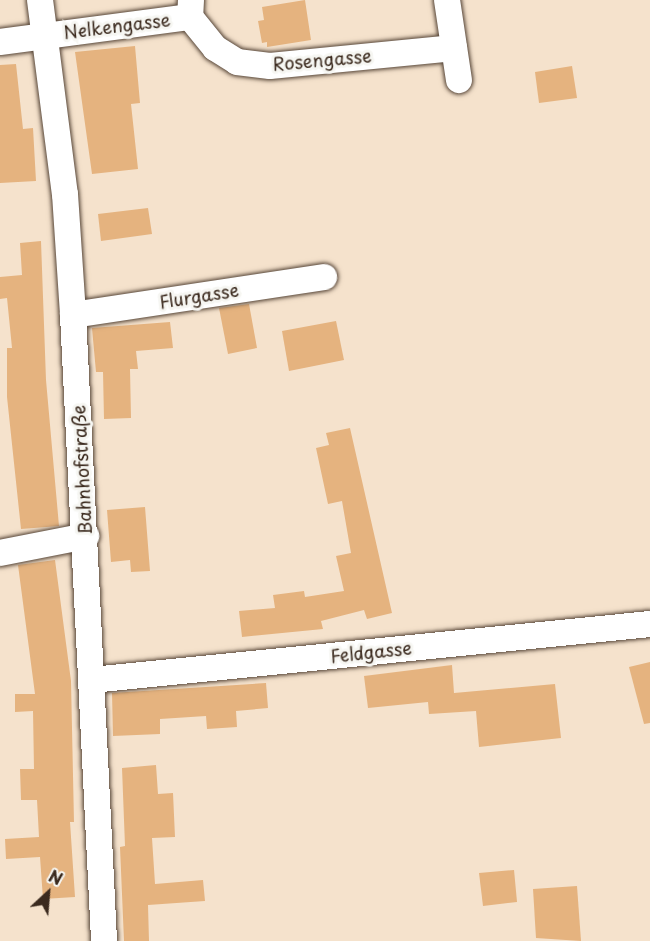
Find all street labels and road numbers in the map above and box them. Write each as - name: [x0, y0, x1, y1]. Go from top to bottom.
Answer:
- street label: Nelkengasse: [62, 9, 172, 43]
- street label: Rosengasse: [272, 45, 372, 75]
- street label: Flurgasse: [158, 279, 240, 313]
- street label: Bahnhofstraße: [68, 404, 96, 536]
- street label: Feldgasse: [329, 637, 413, 667]

